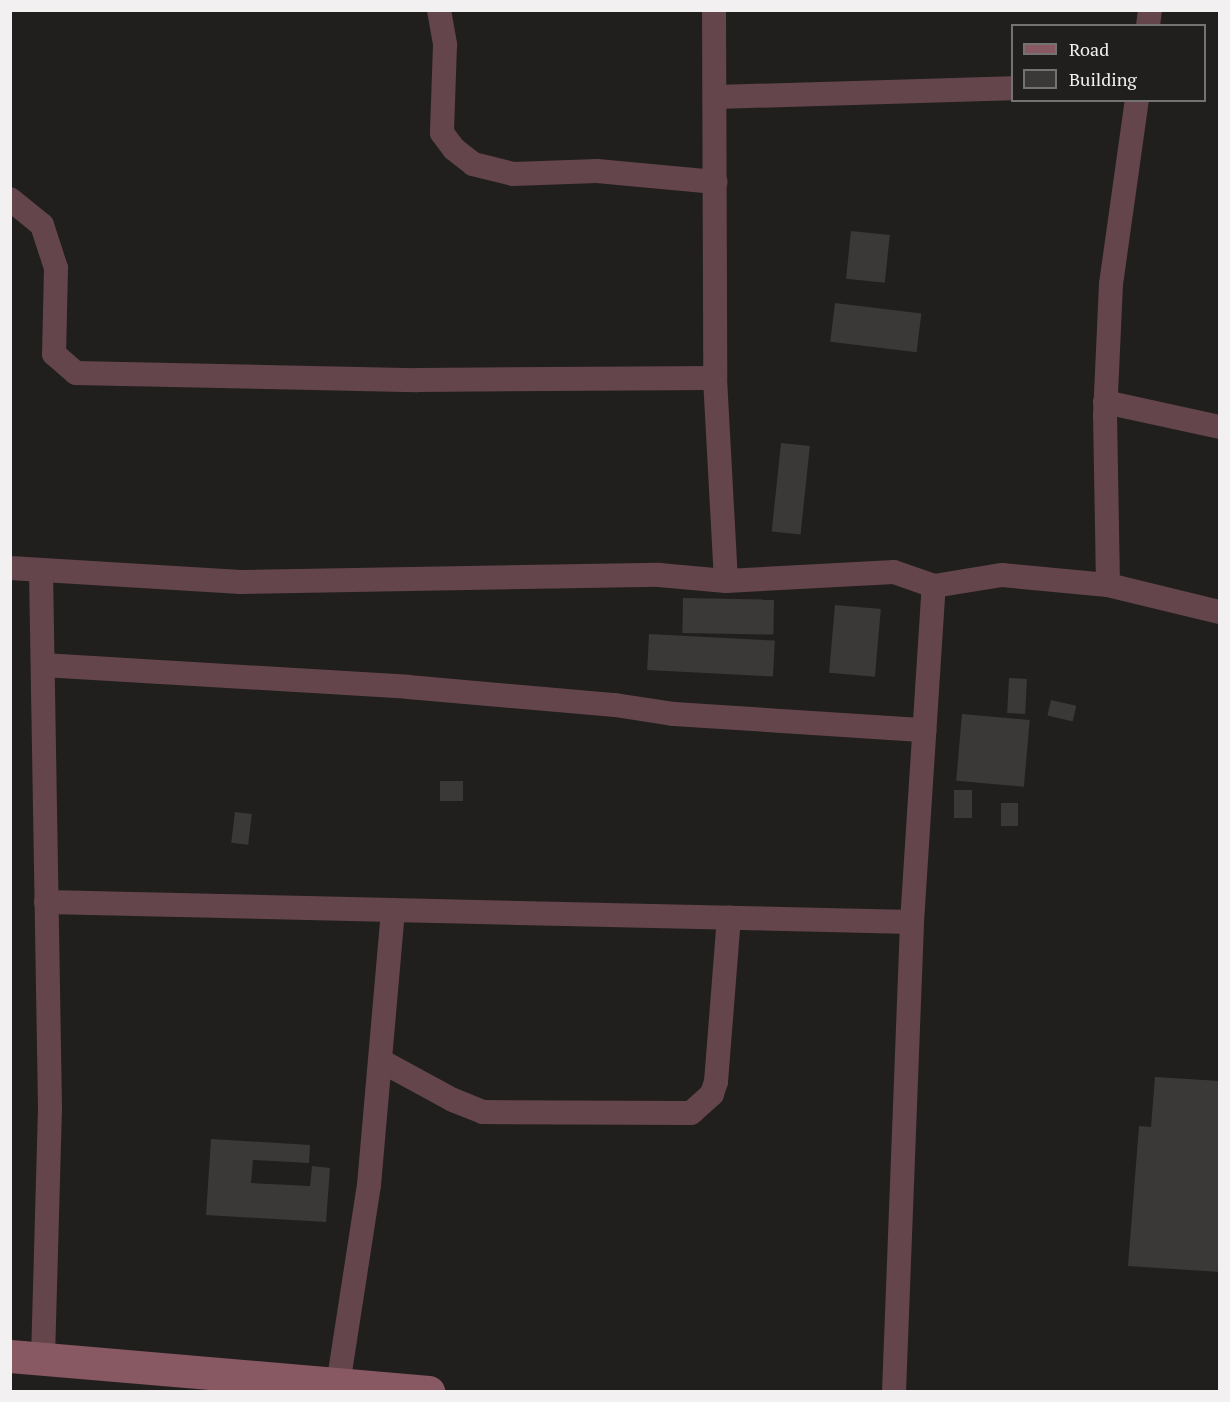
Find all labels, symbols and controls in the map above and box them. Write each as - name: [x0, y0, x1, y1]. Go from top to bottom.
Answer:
- legend: [1011, 24, 1206, 102]
- text: Road: [1069, 37, 1109, 61]
- text: Building: [1069, 67, 1137, 91]

